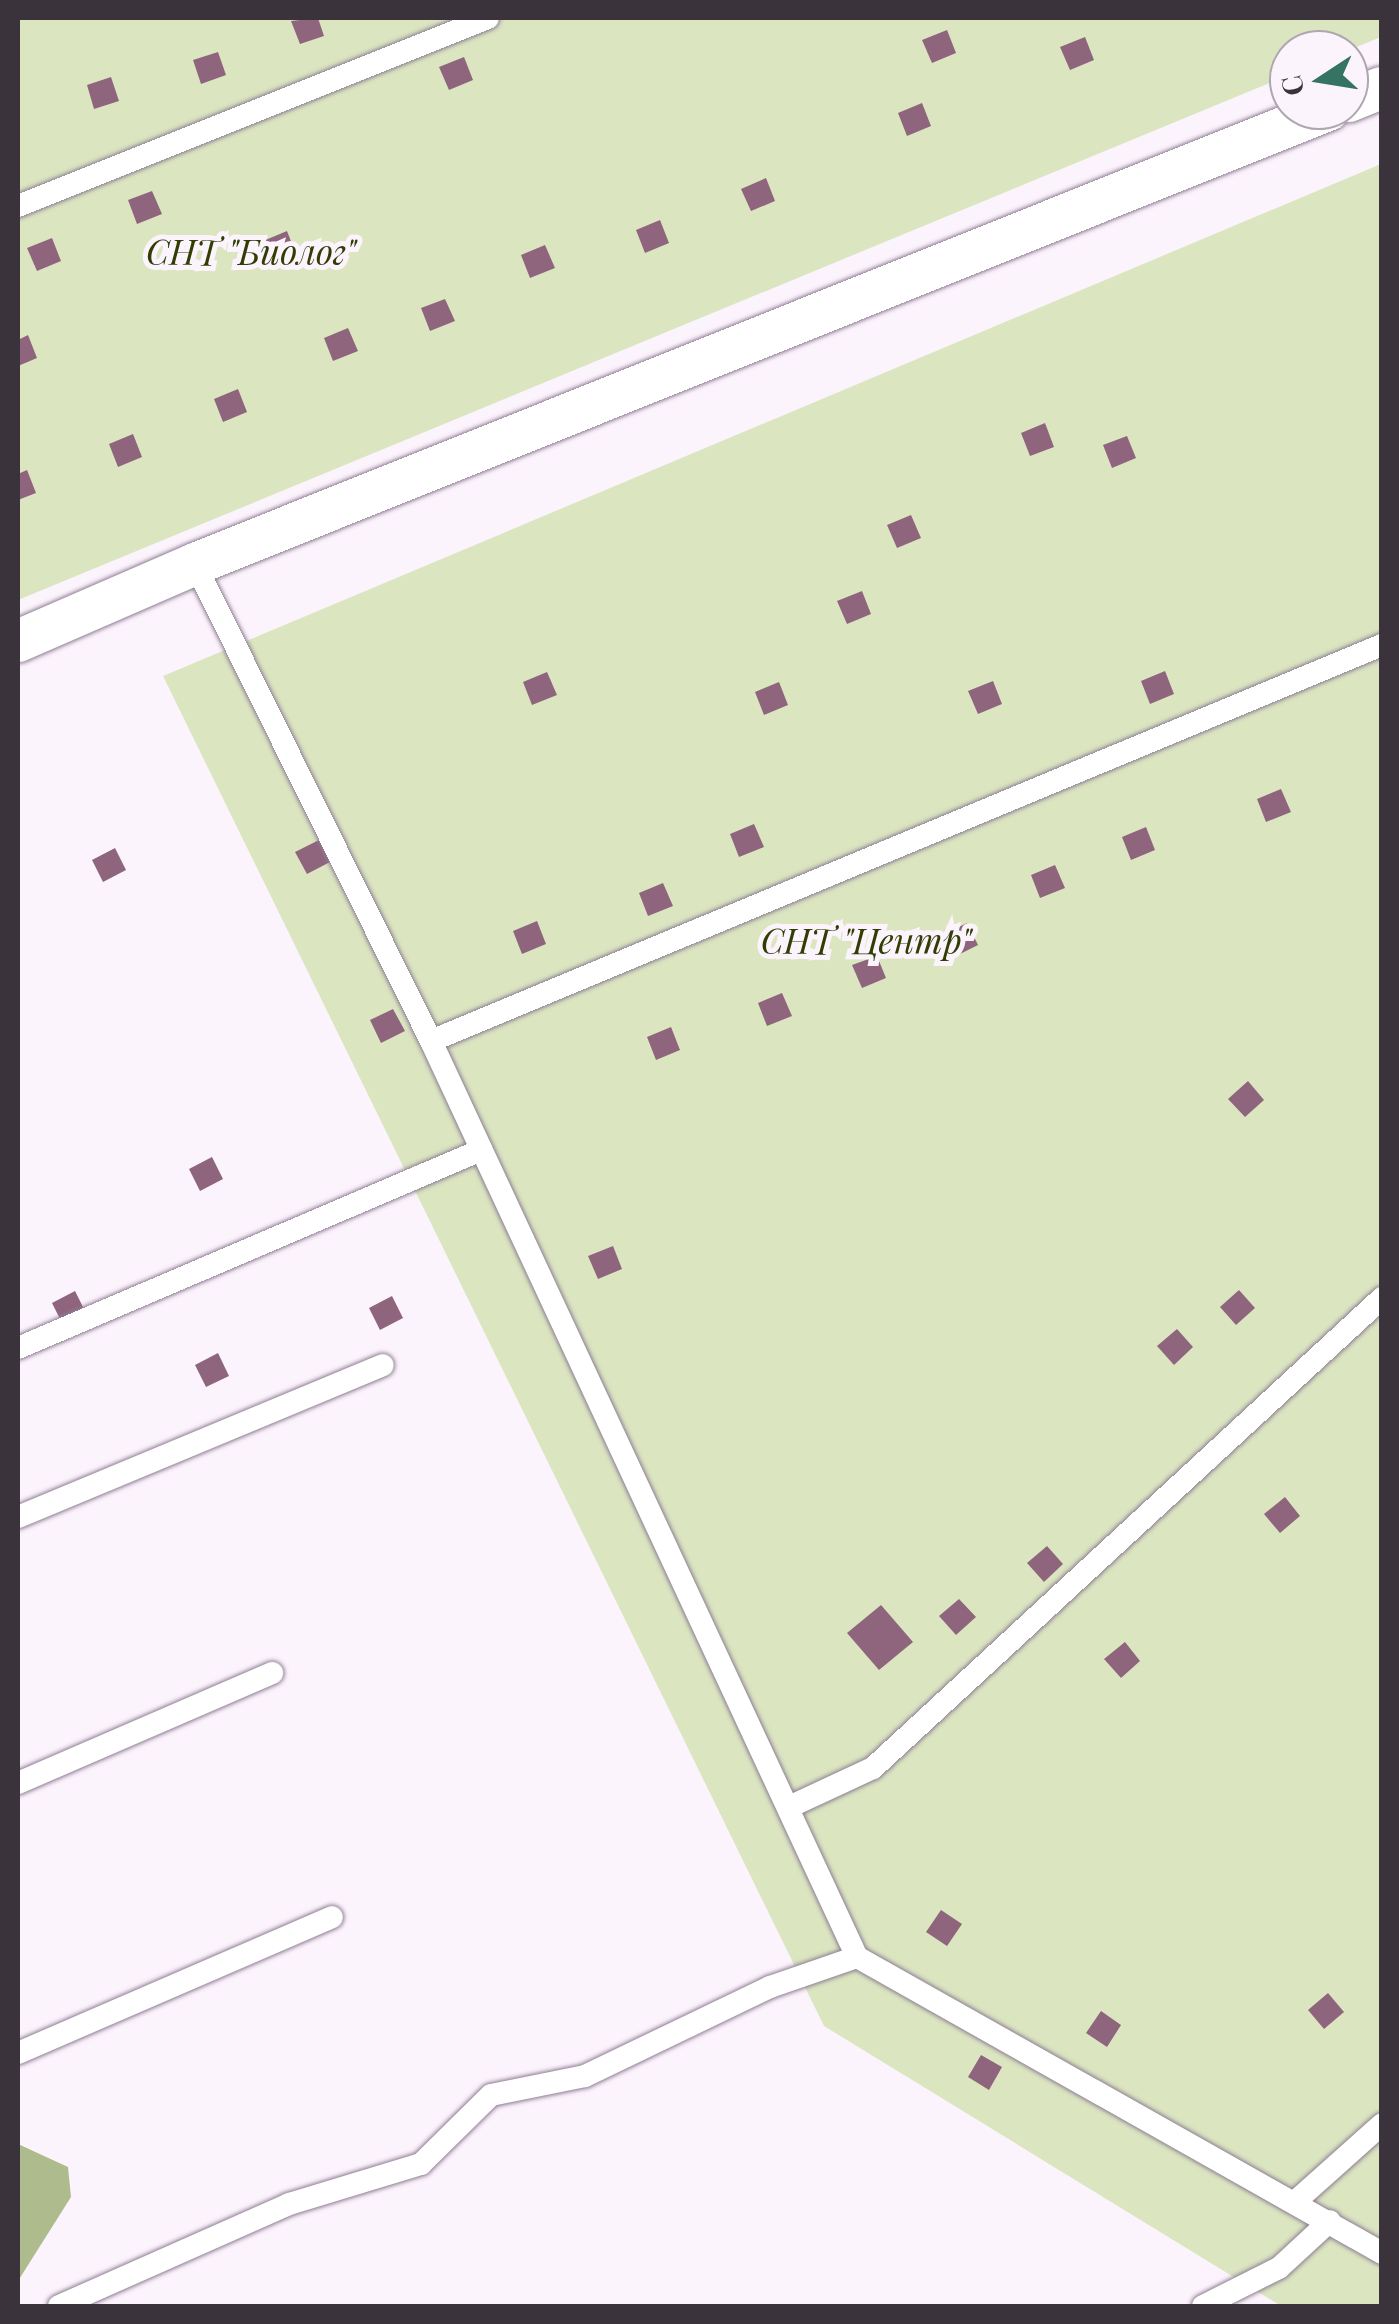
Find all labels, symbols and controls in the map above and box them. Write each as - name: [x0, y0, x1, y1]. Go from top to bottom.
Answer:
- north arrow: [1269, 30, 1369, 130]
- text: С: [1271, 72, 1311, 99]
- park label: СНТ "Биолог": [146, 230, 356, 272]
- park label: СНТ "Центр": [761, 919, 971, 961]

